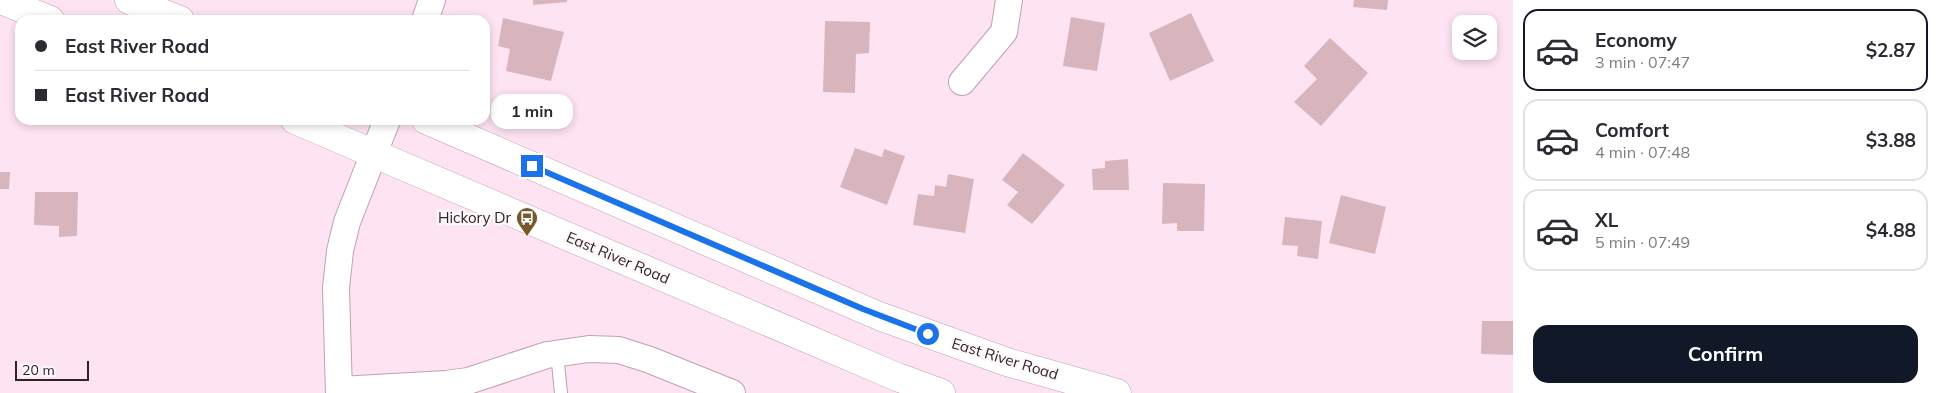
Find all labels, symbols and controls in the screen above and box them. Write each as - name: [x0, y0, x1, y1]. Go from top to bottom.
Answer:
- map controls: [1452, 15, 1497, 60]
- button: layers: [1452, 15, 1497, 60]
- icon: car: [1535, 28, 1580, 73]
- text: Economy: [1595, 28, 1677, 52]
- text: East River Road: [65, 34, 209, 58]
- text: $2.87: [1866, 38, 1916, 62]
- text: 3 min · 07:47: [1595, 52, 1690, 72]
- text: East River Road: [65, 83, 209, 107]
- callout: 1 min: [491, 94, 573, 128]
- text: 1 min: [511, 101, 553, 121]
- icon: car: [1535, 118, 1580, 163]
- text: Comfort: [1595, 118, 1669, 142]
- text: $3.88: [1866, 128, 1916, 152]
- text: 4 min · 07:48: [1595, 142, 1690, 162]
- route end: [521, 155, 543, 177]
- bus stop icon: Hickory Dr: [515, 206, 539, 237]
- place label: Hickory Dr: [438, 208, 512, 227]
- icon: car: [1535, 208, 1580, 253]
- text: XL: [1595, 208, 1618, 232]
- text: $4.88: [1866, 218, 1916, 242]
- street label: East River Road: [564, 227, 673, 288]
- text: 5 min · 07:49: [1595, 232, 1690, 252]
- route start: [917, 323, 939, 345]
- button: Confirm: [1533, 325, 1918, 383]
- street label: East River Road: [950, 333, 1061, 384]
- scale bar: [15, 358, 89, 381]
- text: 20 m: [22, 361, 55, 379]

